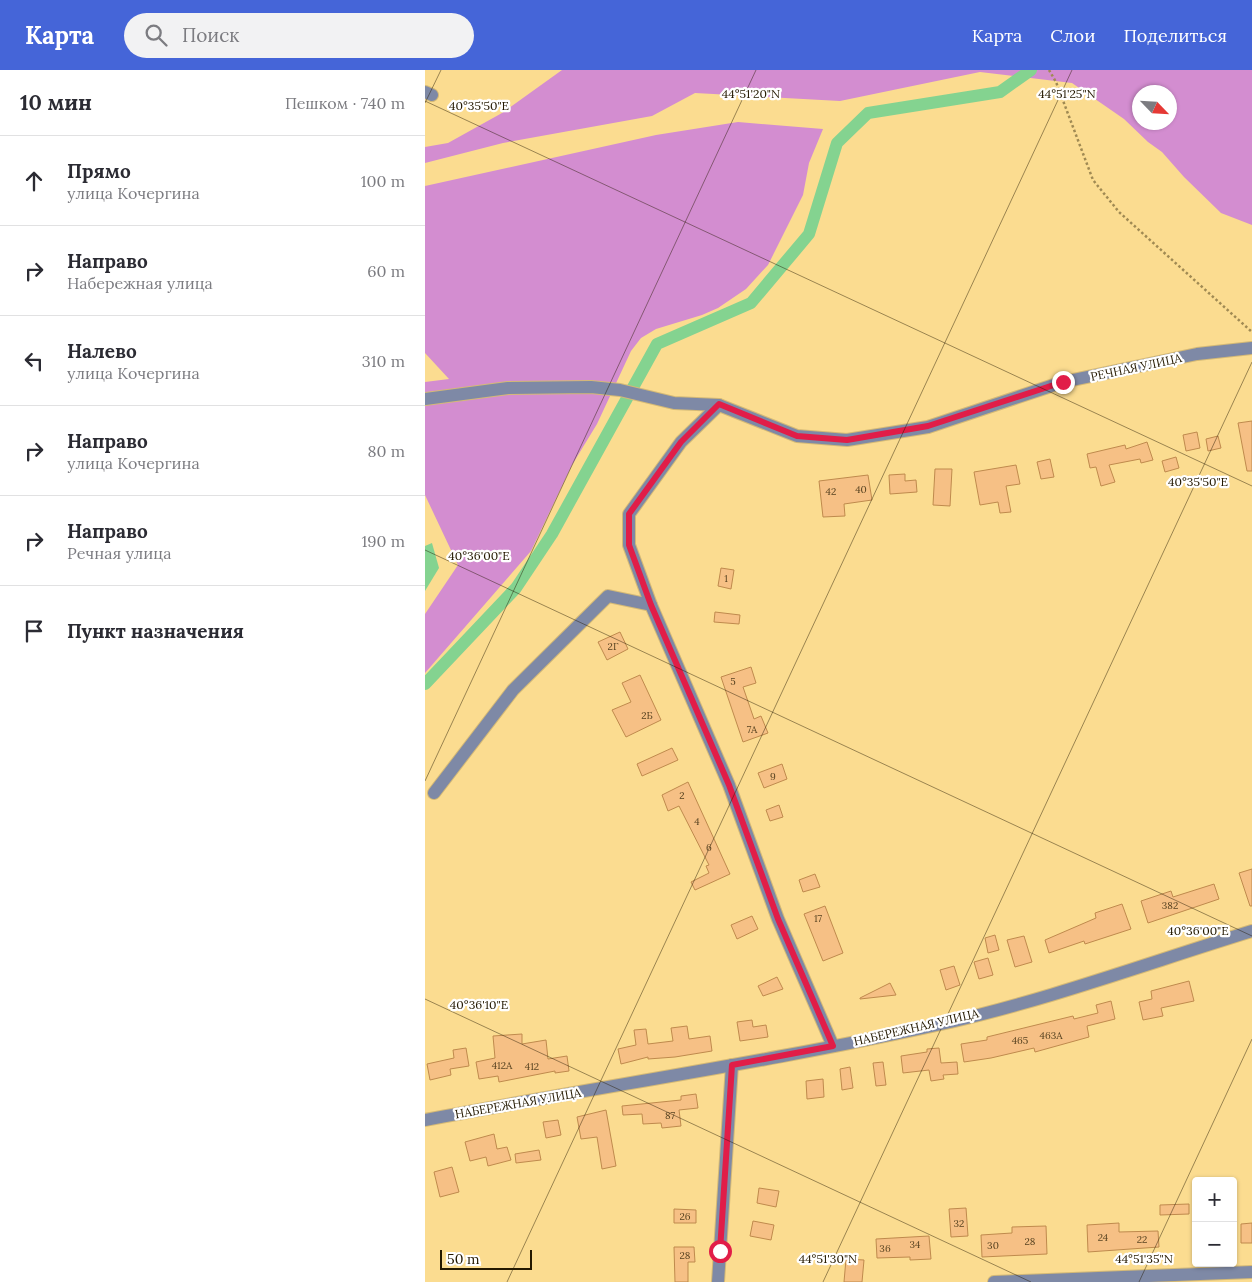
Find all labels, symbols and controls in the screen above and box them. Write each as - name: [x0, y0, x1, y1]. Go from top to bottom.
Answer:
- search box: [124, 13, 474, 58]
- text: Карта: [25, 20, 94, 51]
- icon: search: [142, 21, 170, 49]
- text: Поиск: [182, 23, 240, 47]
- text: Карта: [972, 24, 1022, 47]
- text: Слои: [1050, 24, 1095, 47]
- text: Поделиться: [1123, 24, 1227, 47]
- north arrow: [1132, 85, 1177, 130]
- text: 44°51'20"N: [722, 86, 780, 101]
- text: 44°51'25"N: [1038, 86, 1096, 101]
- text: 10 мин: [20, 89, 92, 116]
- text: Пешком · 740 m: [285, 93, 405, 113]
- text: 40°35'50"E: [449, 98, 509, 113]
- text: Прямо: [67, 159, 131, 183]
- icon: ahead: [20, 167, 48, 195]
- text: 100 m: [361, 171, 405, 191]
- text: улица Кочергина: [67, 183, 200, 203]
- text: Направо: [67, 249, 148, 273]
- icon: right: [20, 257, 48, 285]
- text: 60 m: [367, 261, 405, 281]
- text: Набережная улица: [67, 273, 213, 293]
- text: Налево: [67, 339, 137, 363]
- icon: left: [20, 347, 48, 375]
- street label: РЕЧНАЯ УЛИЦА: [1089, 350, 1184, 384]
- text: 310 m: [362, 351, 405, 371]
- text: улица Кочергина: [67, 363, 200, 383]
- route end: [1052, 371, 1075, 394]
- text: Направо: [67, 429, 148, 453]
- icon: right: [20, 437, 48, 465]
- text: 80 m: [368, 441, 405, 461]
- text: улица Кочергина: [67, 453, 200, 473]
- text: 40°35'50"E: [1168, 474, 1228, 489]
- house number: 40: [855, 483, 867, 496]
- house number: 42: [826, 485, 836, 498]
- text: Направо: [67, 519, 148, 543]
- icon: right: [20, 527, 48, 555]
- text: 190 m: [361, 531, 405, 551]
- text: Речная улица: [67, 543, 171, 563]
- text: 40°36'00"E: [448, 548, 510, 563]
- house number: 1: [724, 572, 728, 585]
- icon: arrive: [20, 617, 48, 645]
- text: Пункт назначения: [67, 619, 244, 643]
- house number: 2Г: [608, 640, 619, 653]
- house number: 5: [730, 675, 736, 688]
- house number: 2Б: [641, 709, 653, 722]
- house number: 7А: [747, 723, 758, 736]
- house number: 9: [770, 770, 776, 783]
- house number: 2: [679, 789, 685, 802]
- house number: 4: [694, 815, 700, 828]
- house number: 6: [706, 841, 712, 854]
- house number: 382: [1162, 899, 1178, 912]
- house number: 17: [814, 912, 823, 925]
- text: 40°36'00"E: [1167, 923, 1229, 938]
- text: 40°36'10"E: [450, 997, 508, 1012]
- street label: НАБЕРЕЖНАЯ УЛИЦА: [852, 1005, 980, 1049]
- house number: 463А: [1039, 1029, 1063, 1042]
- house number: 465: [1012, 1034, 1028, 1047]
- house number: 412А: [492, 1059, 513, 1072]
- house number: 412: [525, 1060, 539, 1073]
- street label: НАБЕРЕЖНАЯ УЛИЦА: [454, 1084, 583, 1121]
- house number: 87: [665, 1109, 676, 1122]
- map controls: [1192, 1177, 1237, 1267]
- button: +: [1192, 1177, 1237, 1222]
- house number: 26: [679, 1210, 691, 1223]
- house number: 32: [954, 1217, 964, 1230]
- button: −: [1192, 1222, 1237, 1267]
- house number: 24: [1098, 1231, 1109, 1244]
- house number: 22: [1137, 1233, 1147, 1246]
- house number: 28: [1025, 1235, 1036, 1248]
- house number: 34: [910, 1238, 921, 1251]
- house number: 30: [987, 1239, 999, 1252]
- route start: [709, 1240, 732, 1263]
- house number: 36: [879, 1242, 891, 1255]
- scale bar: [440, 1247, 533, 1270]
- house number: 28: [680, 1249, 691, 1262]
- text: 50 m: [447, 1250, 480, 1268]
- text: 44°51'30"N: [799, 1251, 857, 1266]
- text: 44°51'35"N: [1115, 1251, 1173, 1266]

